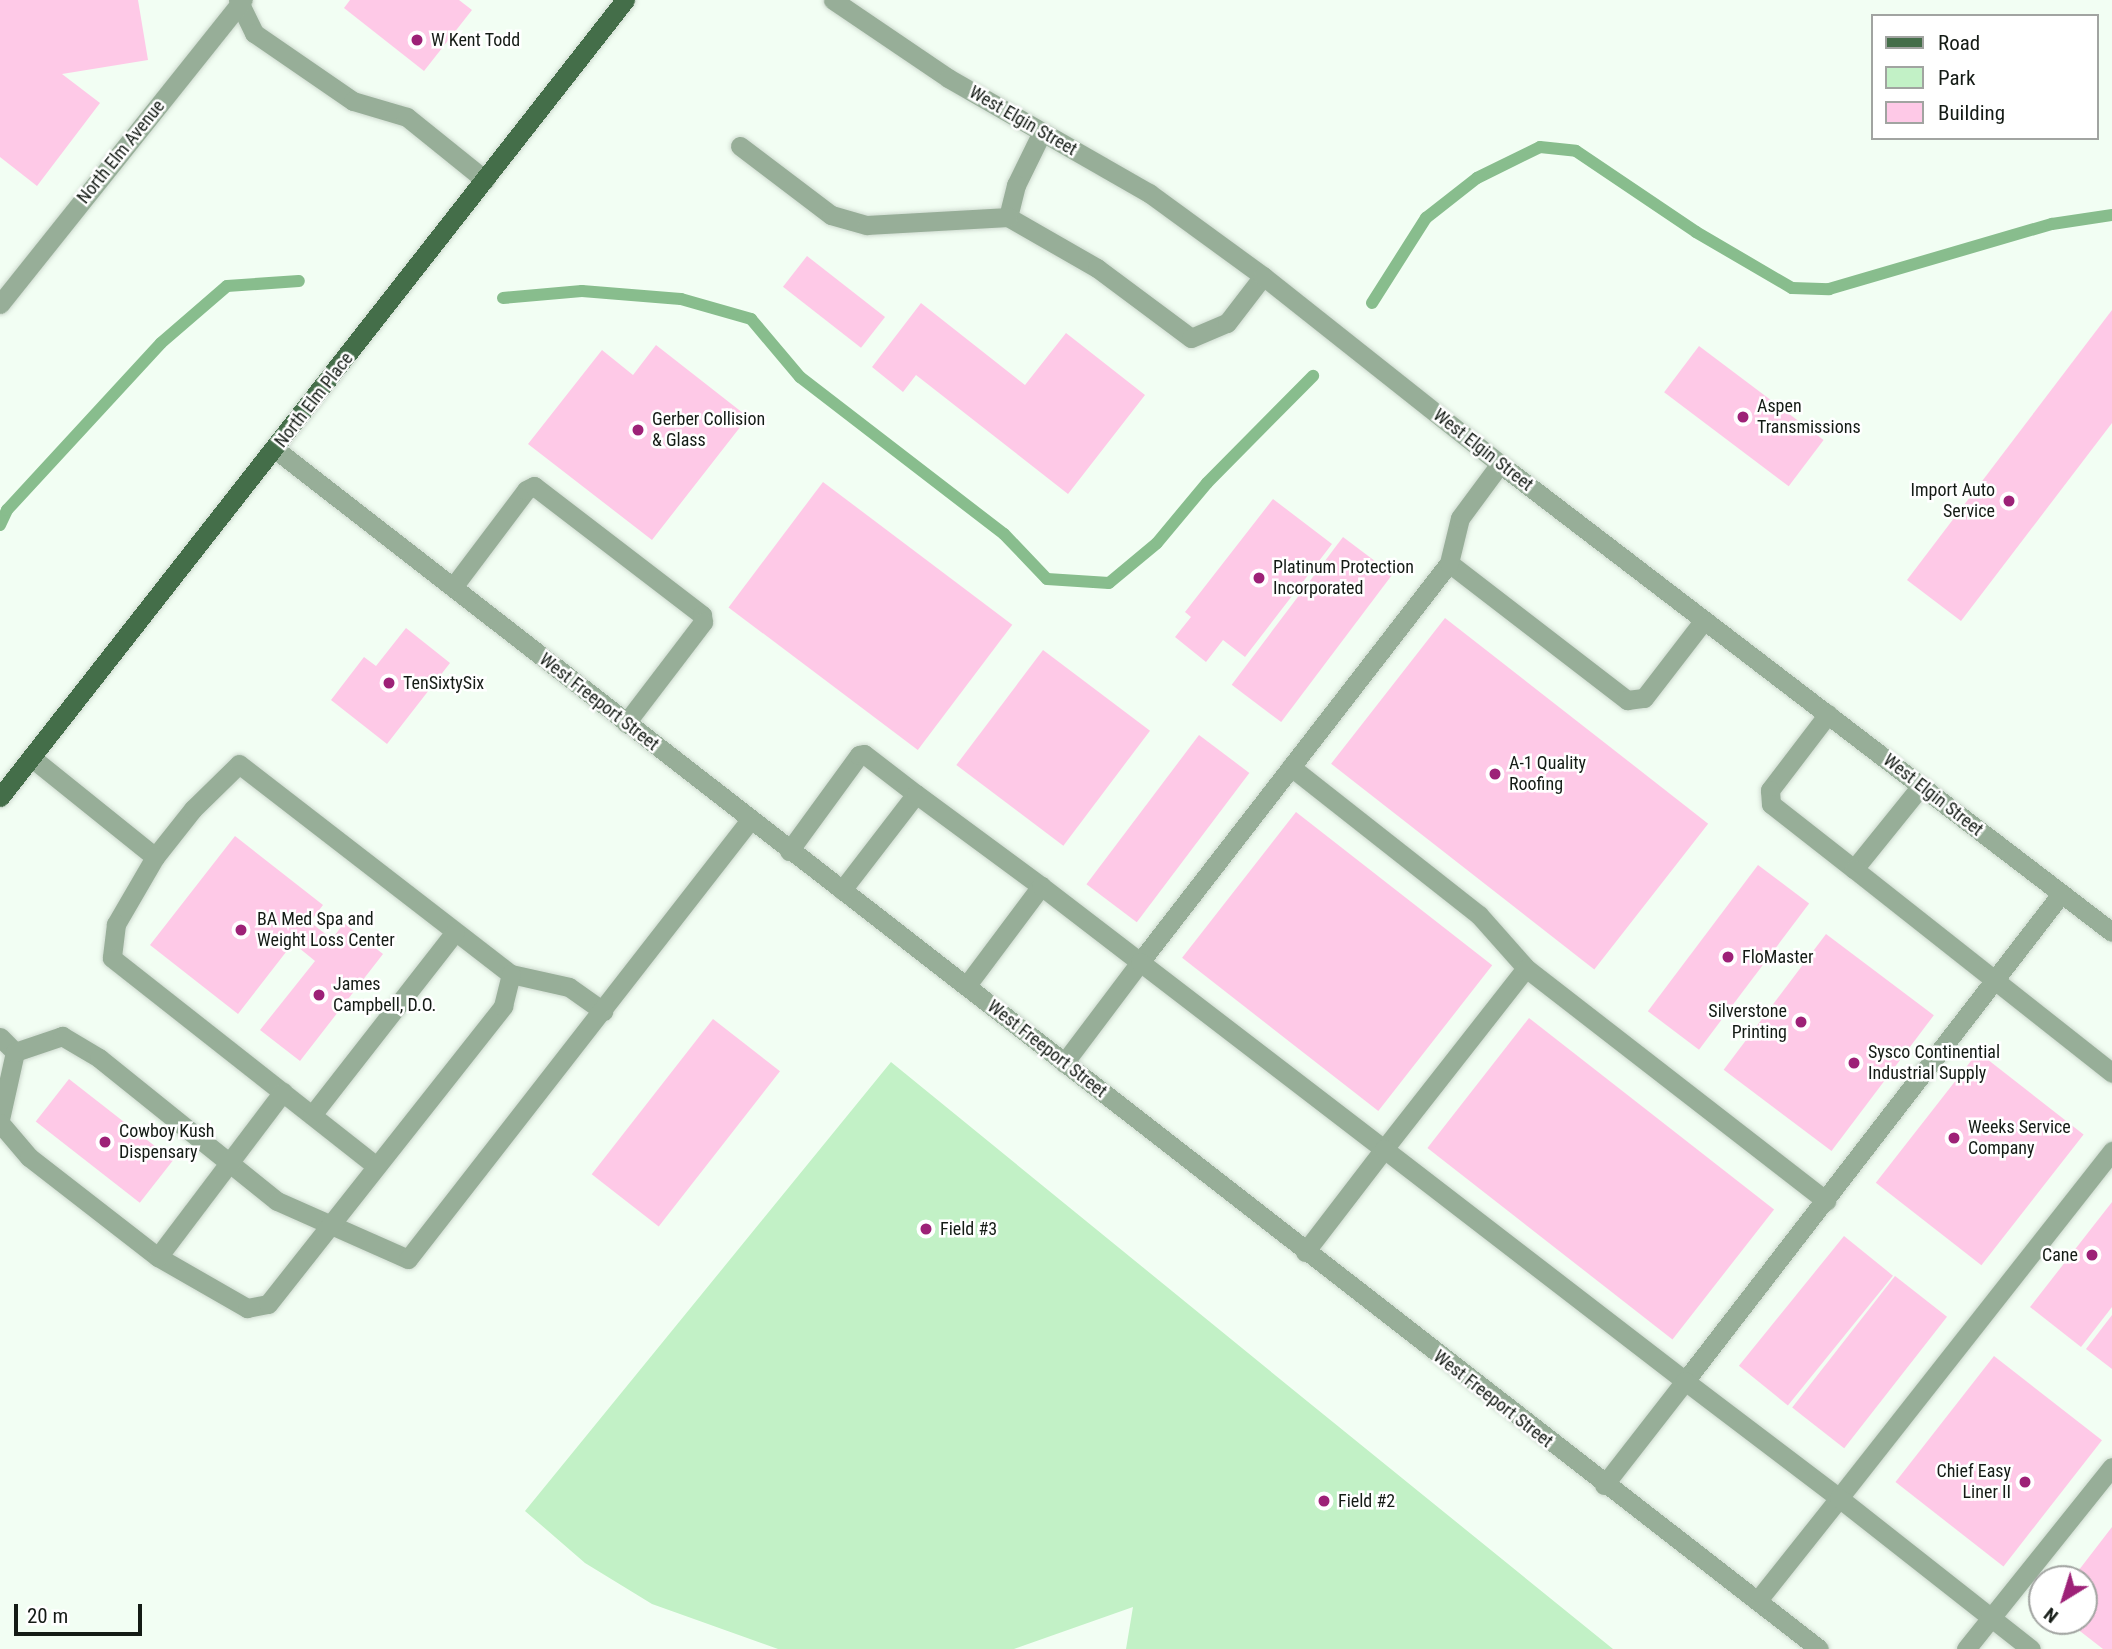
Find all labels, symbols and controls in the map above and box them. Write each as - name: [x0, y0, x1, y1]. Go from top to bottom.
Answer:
- legend: [1870, 14, 2098, 140]
- place label: W Kent Todd: [431, 29, 520, 51]
- text: Road: [1938, 31, 1980, 55]
- marker: W Kent Todd: [409, 32, 425, 48]
- text: Park: [1938, 66, 1975, 90]
- street label: West Elgin Street: [965, 81, 1081, 161]
- street label: North Elm Avenue: [73, 96, 169, 208]
- text: Building: [1938, 101, 2005, 125]
- street label: North Elm Place: [270, 348, 358, 452]
- place label: Aspen Transmissions: [1757, 396, 1861, 438]
- street label: West Elgin Street: [1429, 404, 1537, 496]
- place label: Gerber Collision & Glass: [652, 409, 765, 452]
- marker: Aspen Transmissions: [1735, 409, 1751, 425]
- marker: Gerber Collision & Glass: [630, 422, 646, 438]
- place label: Import Auto Service: [1910, 480, 1995, 522]
- marker: Import Auto Service: [2001, 493, 2017, 509]
- place label: Platinum Protection Incorporated: [1273, 557, 1414, 600]
- marker: Platinum Protection Incorporated: [1251, 570, 1267, 586]
- street label: West Freeport Street: [535, 649, 663, 755]
- place label: TenSixtySix: [403, 672, 484, 694]
- marker: TenSixtySix: [381, 675, 397, 691]
- street label: West Elgin Street: [1879, 749, 1987, 841]
- place label: A-1 Quality Roofing: [1509, 753, 1586, 796]
- marker: A-1 Quality Roofing: [1487, 766, 1503, 782]
- place label: BA Med Spa and Weight Loss Center: [257, 909, 395, 951]
- marker: BA Med Spa and Weight Loss Center: [231, 920, 251, 940]
- place label: FloMaster: [1742, 946, 1813, 968]
- marker: FloMaster: [1720, 949, 1736, 965]
- place label: James Campbell, D.O.: [333, 974, 436, 1016]
- marker: James Campbell, D.O.: [311, 987, 327, 1003]
- street label: West Freeport Street: [983, 996, 1111, 1102]
- place label: Silverstone Printing: [1708, 1001, 1787, 1044]
- marker: Silverstone Printing: [1793, 1014, 1809, 1030]
- place label: Sysco Continential Industrial Supply: [1868, 1042, 2000, 1084]
- marker: Sysco Continential Industrial Supply: [1846, 1055, 1862, 1071]
- place label: Weeks Service Company: [1968, 1117, 2071, 1160]
- place label: Cowboy Kush Dispensary: [119, 1121, 215, 1164]
- marker: Weeks Service Company: [1946, 1130, 1962, 1146]
- marker: Cowboy Kush Dispensary: [97, 1134, 113, 1150]
- place label: Field #3: [940, 1218, 997, 1240]
- marker: Field #3: [918, 1221, 934, 1237]
- place label: Cane: [2042, 1244, 2078, 1266]
- marker: Cane: [2084, 1247, 2100, 1263]
- street label: West Freeport Street: [1429, 1346, 1557, 1452]
- place label: Chief Easy Liner II: [1936, 1461, 2011, 1504]
- marker: Chief Easy Liner II: [2017, 1474, 2033, 1490]
- place label: Field #2: [1338, 1490, 1395, 1512]
- marker: Field #2: [1316, 1493, 1332, 1509]
- north arrow: [2028, 1565, 2098, 1635]
- scale bar: [18, 1590, 145, 1634]
- text: N: [2039, 1603, 2063, 1628]
- text: 20 m: [27, 1604, 68, 1628]

